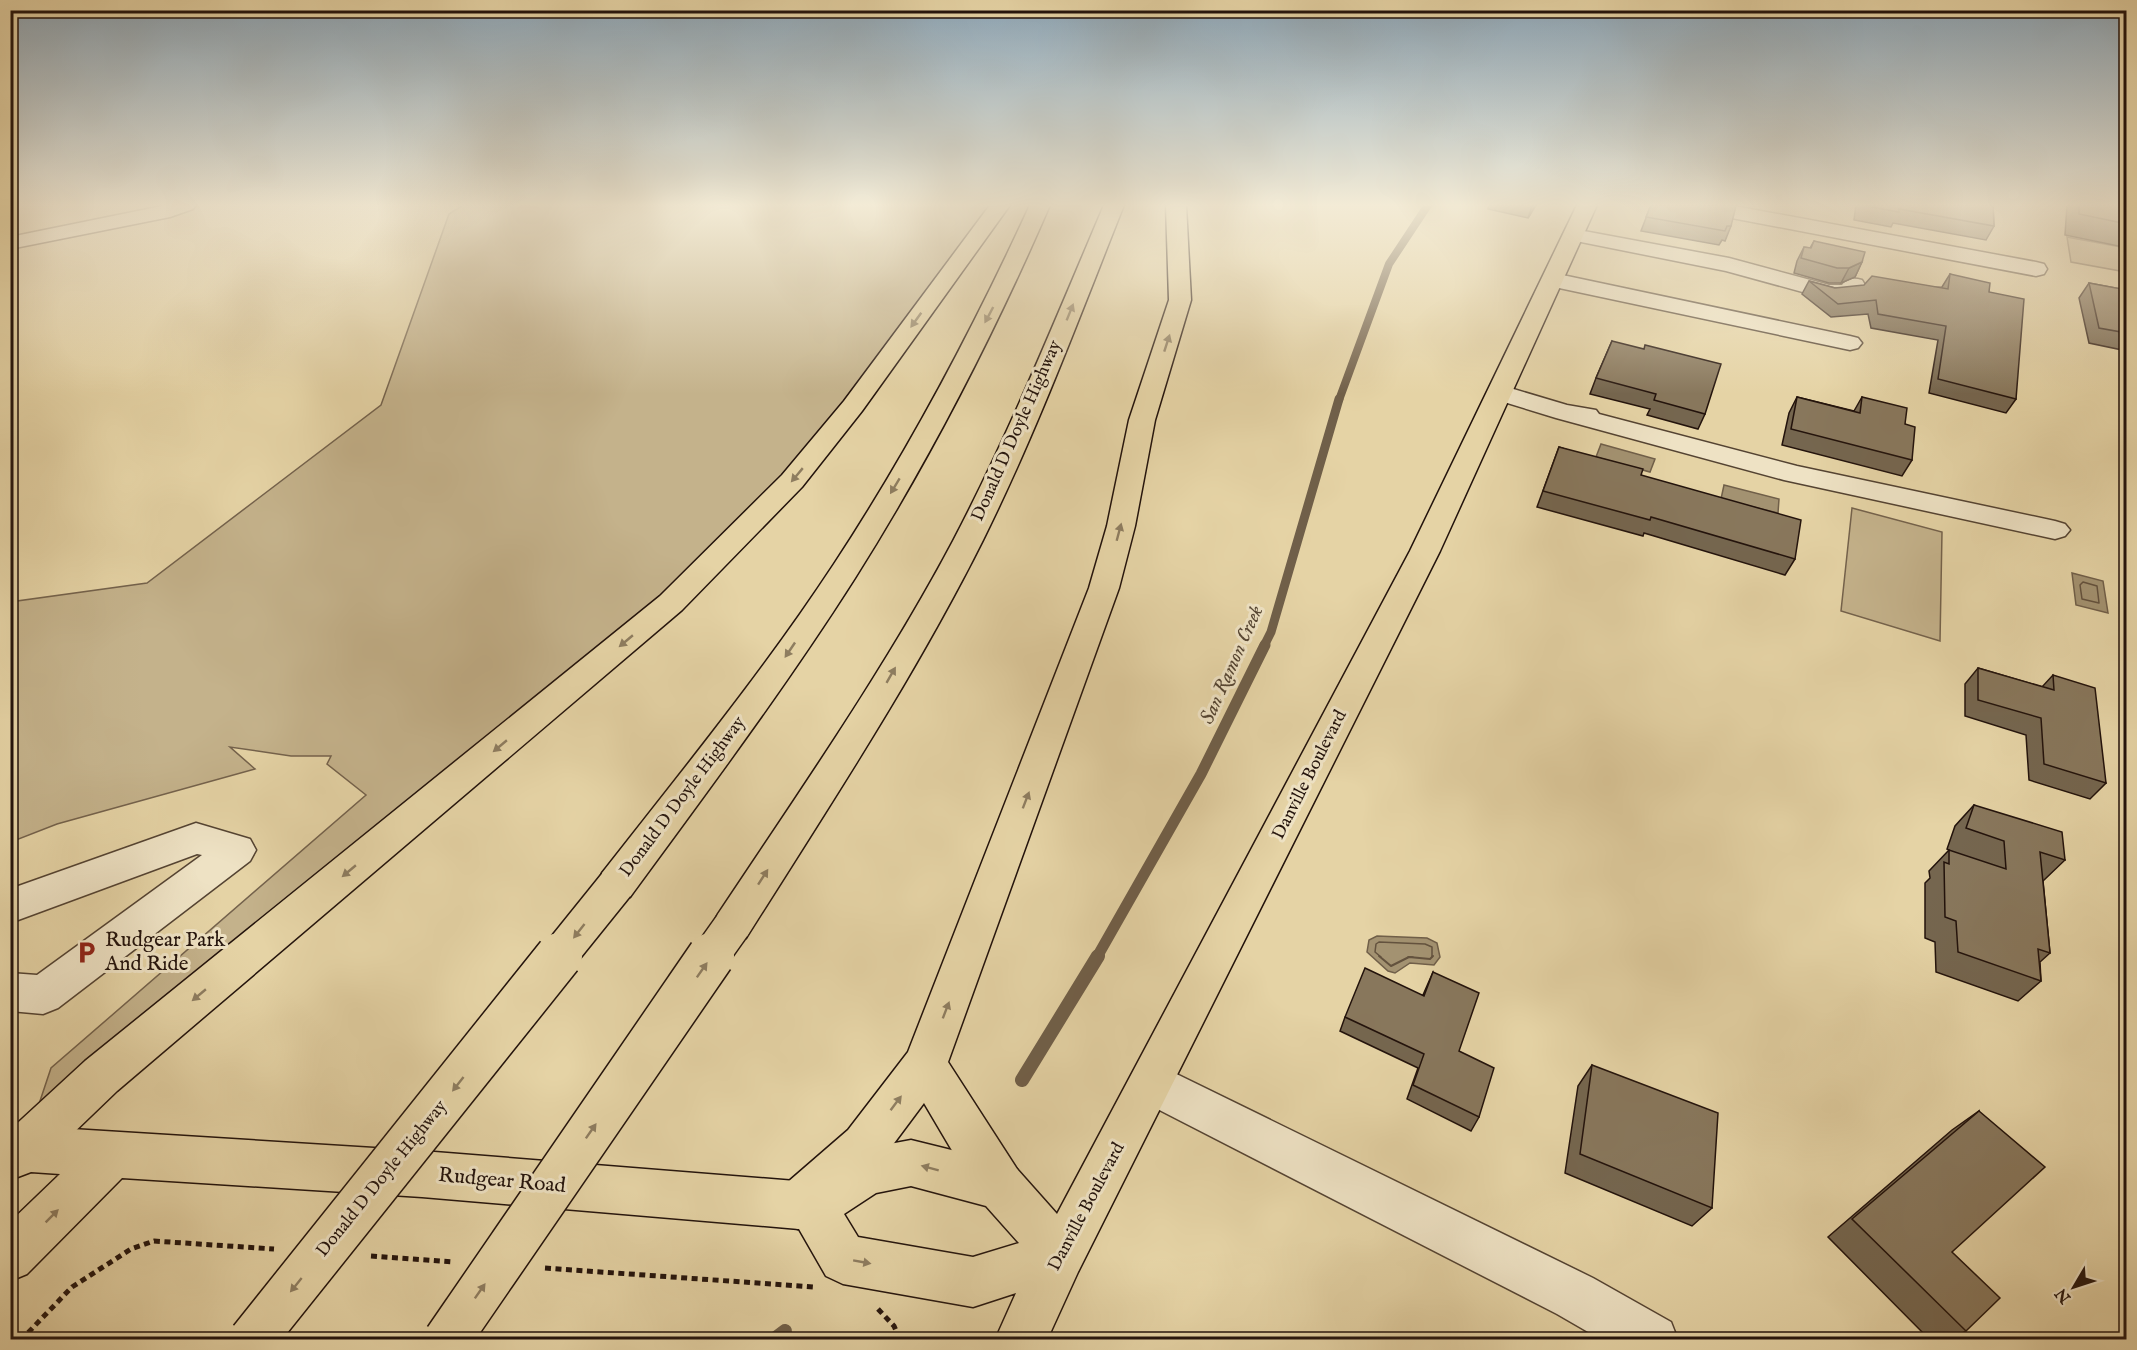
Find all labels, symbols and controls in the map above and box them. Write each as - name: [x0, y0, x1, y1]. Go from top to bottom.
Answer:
- one-way arrow: [1065, 302, 1075, 320]
- one-way arrow: [984, 307, 994, 324]
- one-way arrow: [910, 312, 922, 328]
- one-way arrow: [1162, 334, 1172, 352]
- street label: Donald D Doyle Highway: [967, 337, 1067, 525]
- one-way arrow: [791, 467, 804, 482]
- one-way arrow: [889, 478, 900, 494]
- one-way arrow: [1115, 523, 1125, 541]
- water label: San Ramon Creek: [1195, 602, 1269, 728]
- one-way arrow: [619, 634, 634, 647]
- one-way arrow: [784, 642, 796, 658]
- one-way arrow: [886, 667, 897, 683]
- street label: Danville Boulevard: [1267, 706, 1353, 844]
- street label: Donald D Doyle Highway: [615, 712, 751, 882]
- one-way arrow: [492, 740, 508, 753]
- one-way arrow: [1022, 791, 1031, 809]
- one-way arrow: [342, 864, 357, 876]
- one-way arrow: [758, 869, 769, 885]
- one-way arrow: [573, 923, 586, 939]
- place label: Rudgear Park And Ride: [104, 927, 226, 978]
- parking icon: Rudgear Park And Ride: [74, 939, 100, 965]
- one-way arrow: [696, 962, 707, 979]
- one-way arrow: [192, 988, 207, 1001]
- one-way arrow: [942, 1001, 951, 1019]
- one-way arrow: [452, 1076, 465, 1092]
- one-way arrow: [890, 1095, 902, 1110]
- street label: Donald D Doyle Highway: [312, 1096, 453, 1262]
- one-way arrow: [585, 1123, 597, 1139]
- street label: Danville Boulevard: [1043, 1138, 1131, 1275]
- street label: Rudgear Road: [437, 1162, 568, 1200]
- one-way arrow: [921, 1162, 939, 1172]
- one-way arrow: [45, 1208, 59, 1223]
- north arrow: [2044, 1257, 2104, 1317]
- one-way arrow: [853, 1258, 872, 1267]
- one-way arrow: [290, 1277, 303, 1293]
- text: N: [2052, 1283, 2077, 1308]
- one-way arrow: [474, 1284, 486, 1300]

